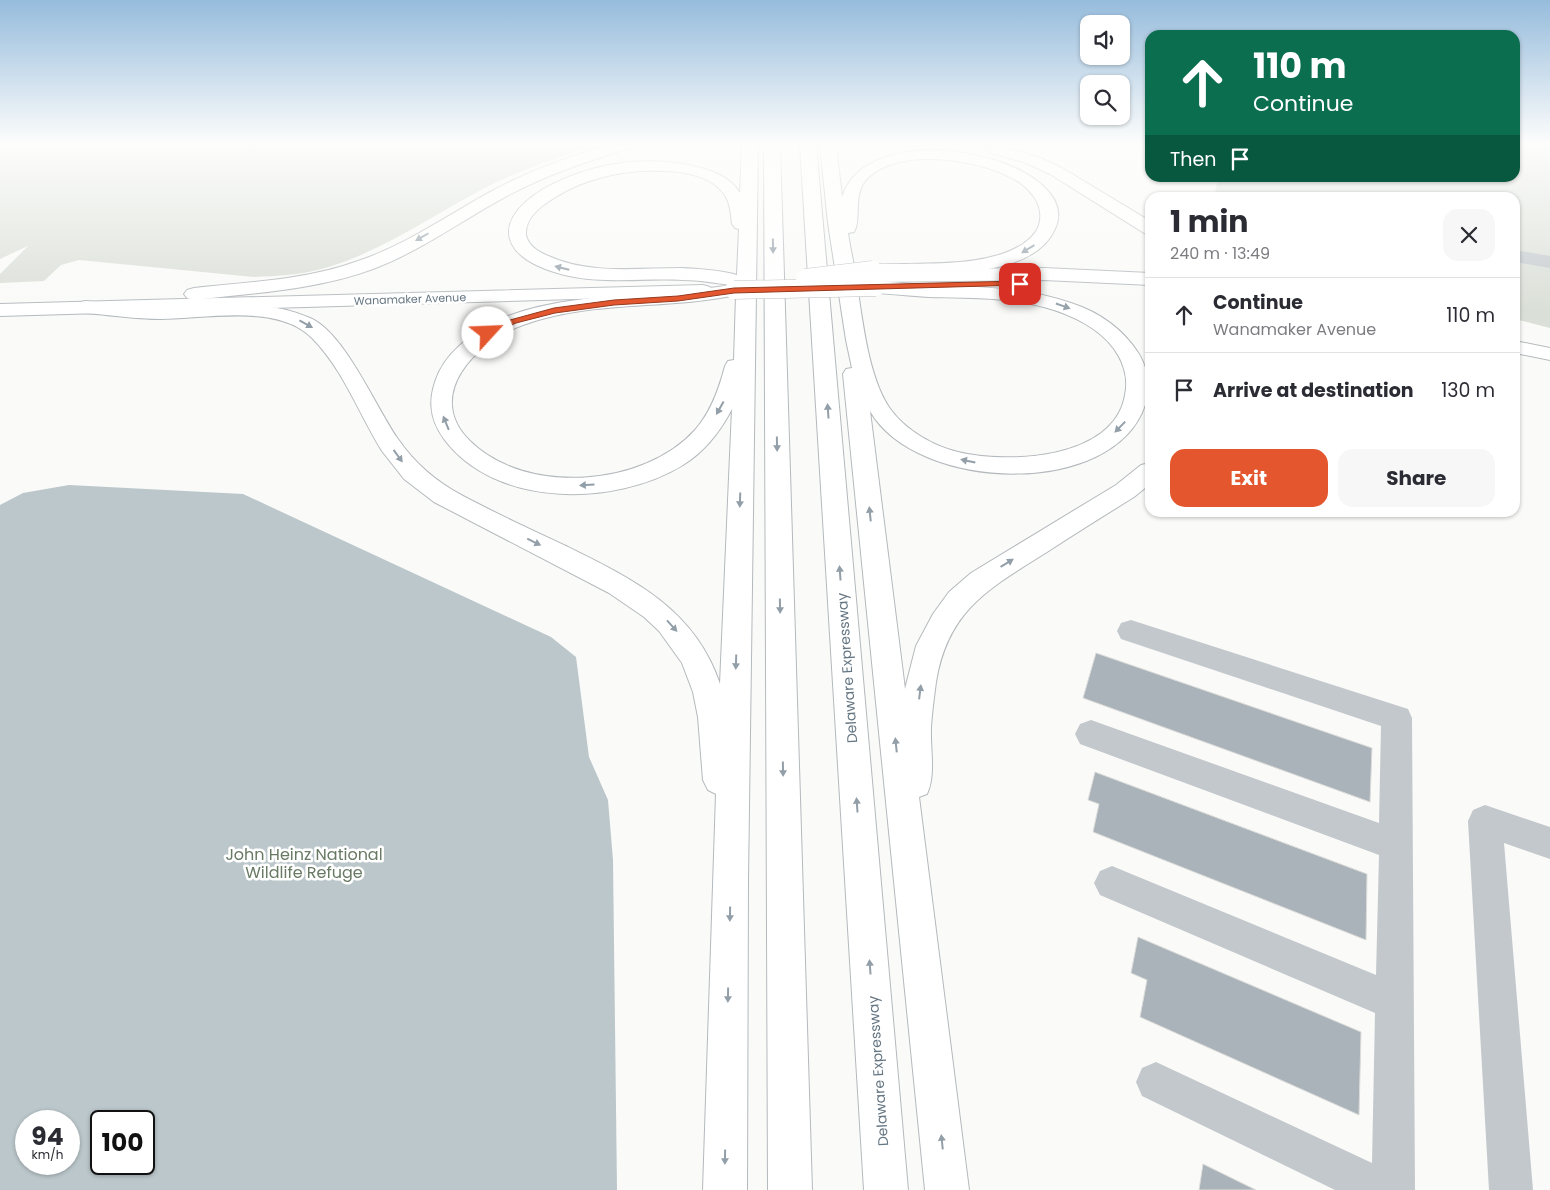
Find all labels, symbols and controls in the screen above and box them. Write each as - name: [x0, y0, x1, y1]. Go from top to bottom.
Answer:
- map controls: [1080, 15, 1130, 125]
- button: sound: [1080, 15, 1130, 65]
- text: 110 m: [1253, 41, 1347, 90]
- icon: ahead: [1170, 50, 1235, 115]
- button: search: [1080, 75, 1130, 125]
- text: Continue: [1253, 88, 1353, 119]
- icon: arrive: [1226, 145, 1254, 173]
- text: Then: [1170, 146, 1216, 173]
- text: 1 min: [1170, 200, 1248, 243]
- button: close: [1443, 209, 1495, 261]
- one-way arrow: [415, 233, 428, 242]
- one-way arrow: [770, 239, 778, 255]
- text: 240 m · 13:49: [1170, 242, 1270, 265]
- one-way arrow: [1021, 244, 1034, 253]
- one-way arrow: [554, 263, 569, 271]
- pin: [999, 263, 1041, 305]
- icon: arrive: [1006, 270, 1034, 298]
- street label: Wanamaker Avenue: [354, 289, 467, 309]
- text: Continue: [1213, 289, 1303, 316]
- icon: ahead: [1170, 301, 1198, 329]
- text: 110 m: [1446, 302, 1495, 329]
- one-way arrow: [1056, 303, 1071, 311]
- position arrow: [461, 306, 513, 358]
- text: Wanamaker Avenue: [1213, 318, 1376, 341]
- one-way arrow: [299, 320, 314, 328]
- icon: arrive: [1170, 376, 1198, 404]
- text: Arrive at destination: [1213, 377, 1414, 404]
- text: 130 m: [1441, 377, 1495, 404]
- one-way arrow: [716, 401, 724, 415]
- one-way arrow: [823, 403, 831, 419]
- one-way arrow: [442, 416, 450, 430]
- one-way arrow: [1114, 421, 1126, 433]
- one-way arrow: [773, 436, 781, 452]
- one-way arrow: [393, 449, 403, 463]
- button: Exit: [1170, 449, 1328, 507]
- button: Share: [1338, 449, 1495, 507]
- one-way arrow: [960, 457, 975, 465]
- one-way arrow: [578, 482, 594, 490]
- one-way arrow: [736, 492, 744, 508]
- one-way arrow: [866, 506, 874, 522]
- one-way arrow: [527, 538, 541, 546]
- one-way arrow: [1000, 559, 1013, 568]
- one-way arrow: [836, 565, 844, 581]
- street label: Delaware Expressway: [832, 592, 862, 744]
- one-way arrow: [776, 599, 784, 615]
- one-way arrow: [666, 620, 677, 632]
- one-way arrow: [732, 654, 740, 670]
- one-way arrow: [916, 683, 924, 699]
- one-way arrow: [892, 737, 900, 753]
- one-way arrow: [779, 761, 787, 777]
- one-way arrow: [853, 797, 861, 813]
- park label: John Heinz National Wildlife Refuge: [225, 843, 383, 884]
- one-way arrow: [725, 906, 733, 922]
- one-way arrow: [865, 959, 873, 975]
- one-way arrow: [724, 987, 732, 1003]
- street label: Delaware Expressway: [863, 995, 893, 1147]
- speed limit sign: 100: [90, 1110, 155, 1175]
- text: 94: [31, 1119, 64, 1154]
- one-way arrow: [938, 1133, 946, 1149]
- text: km/h: [32, 1146, 63, 1163]
- one-way arrow: [721, 1150, 729, 1166]

